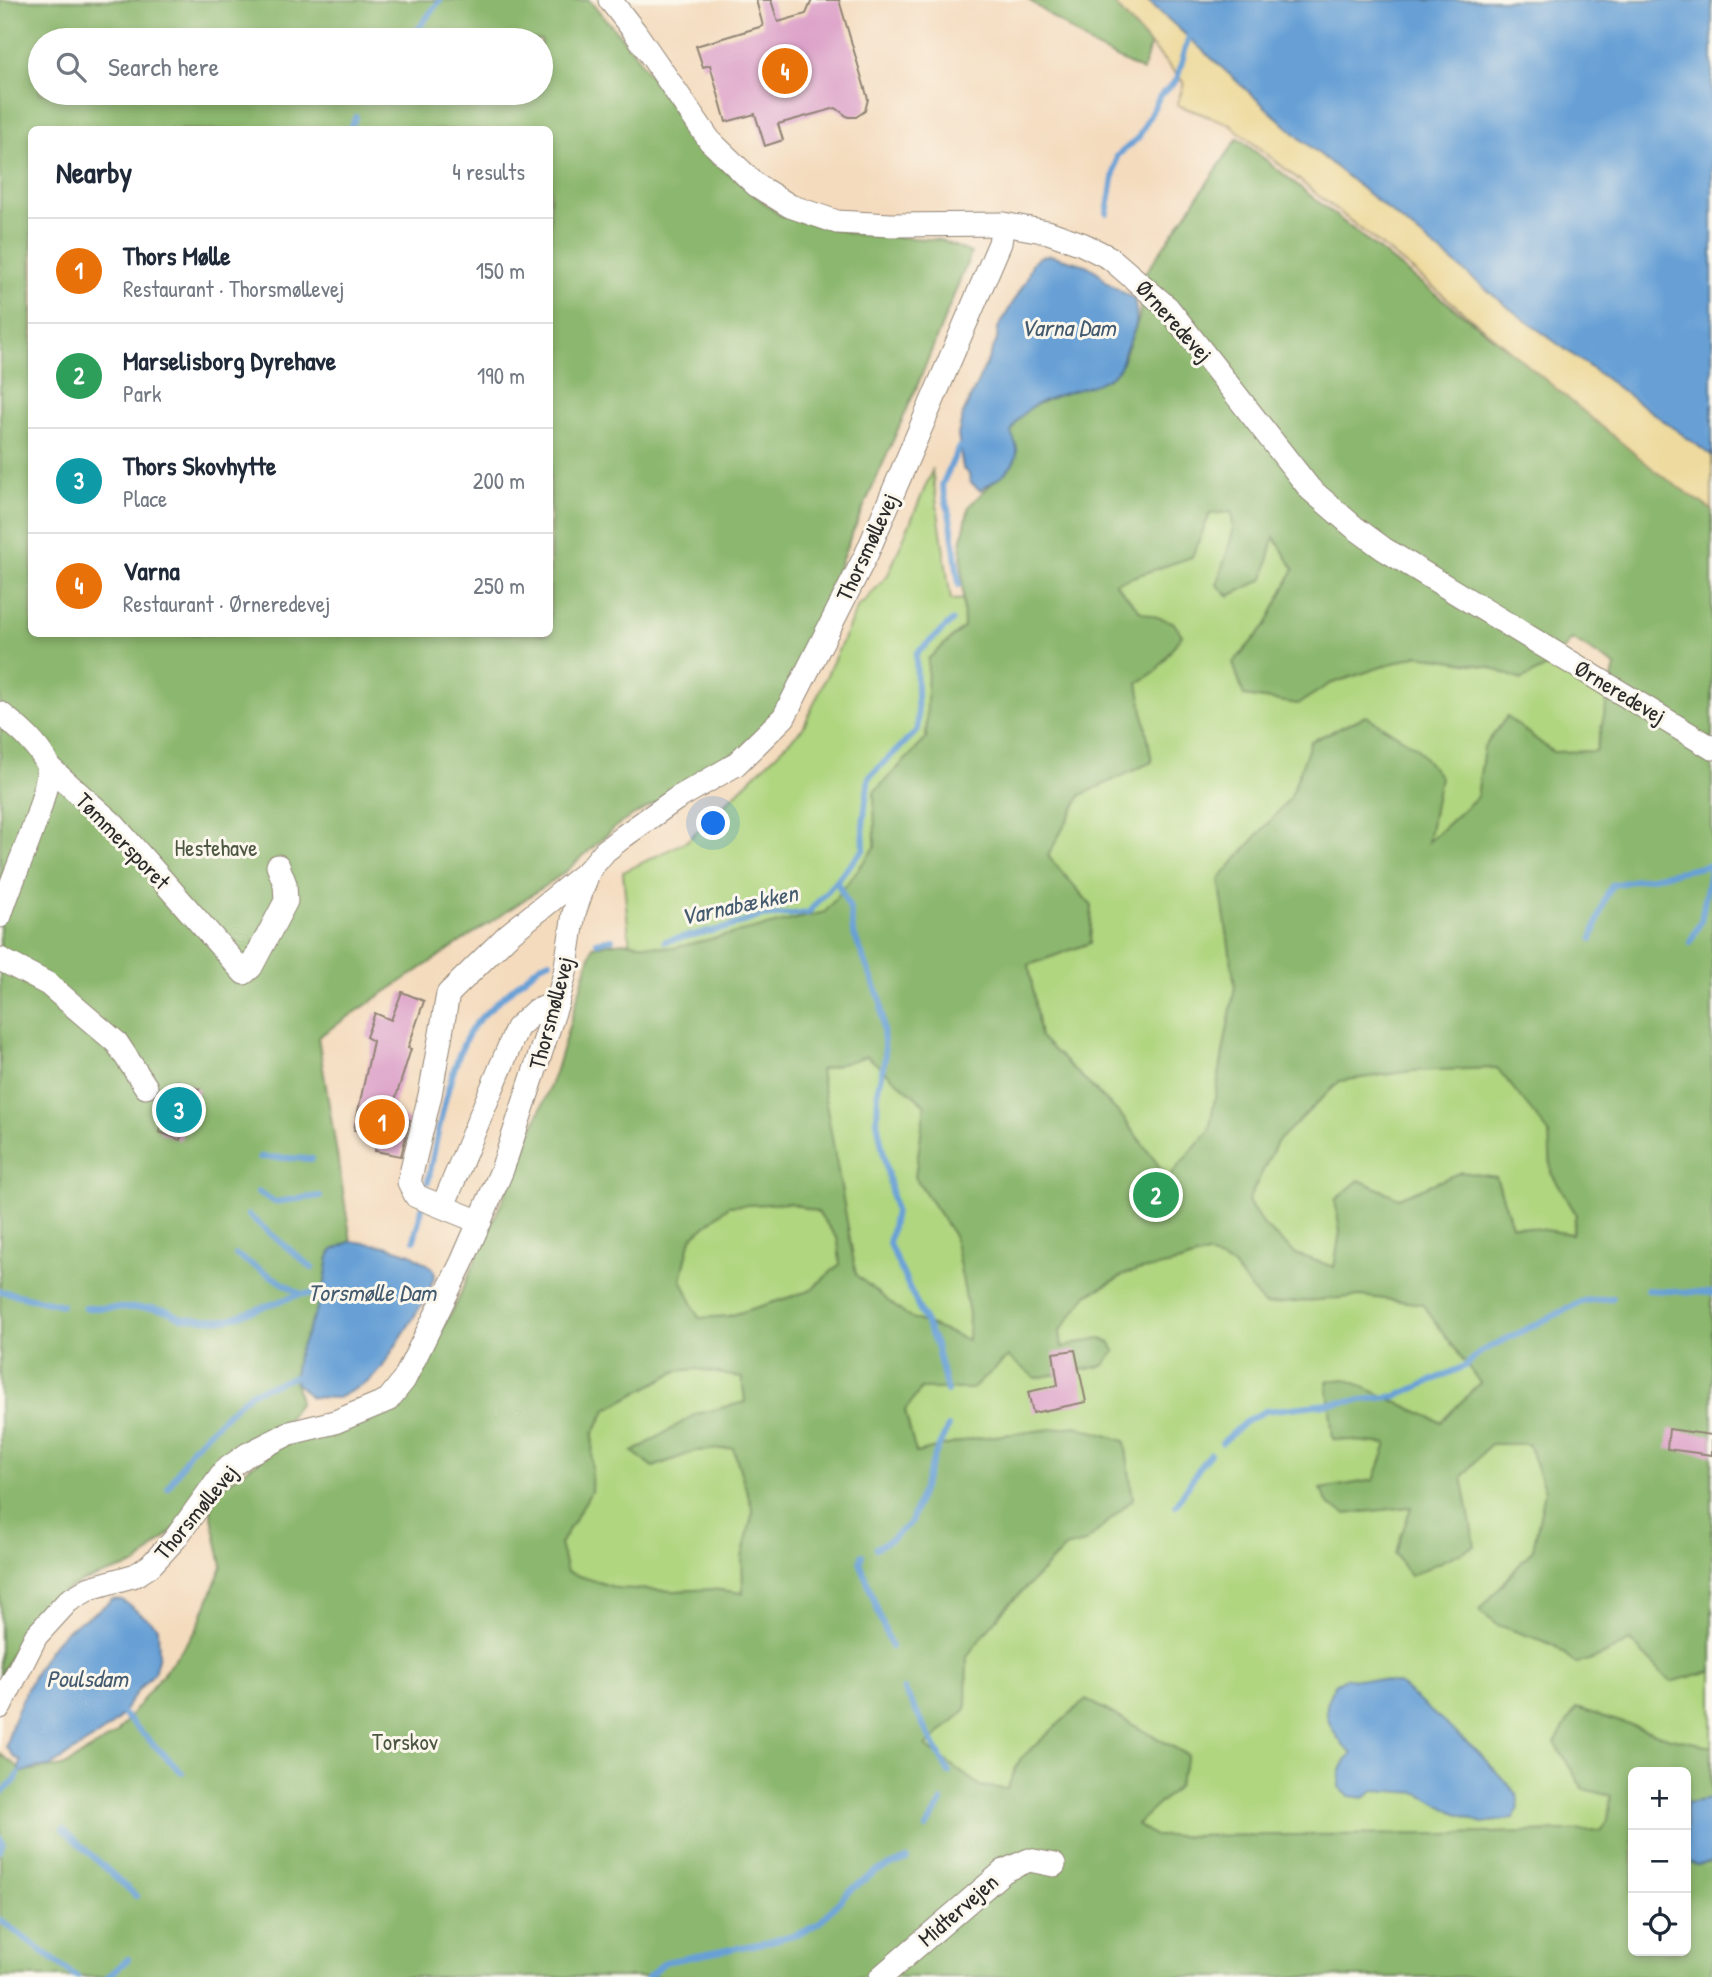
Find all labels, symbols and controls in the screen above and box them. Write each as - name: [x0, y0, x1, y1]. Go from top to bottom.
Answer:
- search box: [28, 28, 553, 105]
- pin: 4: [762, 45, 808, 97]
- icon: search: [52, 48, 90, 86]
- text: Search here: [108, 49, 219, 84]
- text: Nearby: [56, 152, 132, 192]
- text: 4 results: [452, 156, 525, 187]
- text: Thors Mølle: [123, 238, 231, 273]
- text: 1: [75, 255, 83, 286]
- text: 150 m: [476, 255, 525, 286]
- text: Restaurant · Thorsmøllevej: [123, 273, 344, 304]
- street label: Ørneredevej: [1129, 273, 1220, 369]
- water label: Varna Dam: [1020, 311, 1116, 343]
- text: Marselisborg Dyrehave: [123, 343, 336, 378]
- text: 2: [74, 360, 84, 391]
- text: 190 m: [477, 360, 525, 391]
- text: Park: [123, 378, 161, 409]
- text: Thors Skovhytte: [123, 448, 276, 483]
- text: 3: [74, 465, 84, 496]
- text: 200 m: [473, 465, 525, 496]
- text: Place: [123, 483, 167, 514]
- street label: Thorsmøllevej: [828, 488, 905, 606]
- text: Varna: [123, 553, 180, 588]
- text: 4: [75, 570, 83, 601]
- text: 250 m: [473, 570, 525, 601]
- text: Restaurant · Ørneredevej: [123, 588, 330, 619]
- street label: Ørneredevej: [1569, 652, 1672, 731]
- street label: Tømmersporet: [69, 785, 178, 897]
- your location: [696, 806, 730, 840]
- park label: Hestehave: [175, 832, 257, 863]
- water label: Varnabækken: [677, 876, 802, 932]
- street label: Thorsmøllevej: [521, 953, 580, 1073]
- pin: 3: [156, 1084, 202, 1136]
- pin: 1: [359, 1096, 405, 1148]
- pin: 2: [1133, 1169, 1179, 1221]
- water label: Torsmølle Dam: [308, 1276, 437, 1308]
- street label: Thorsmøllevej: [147, 1457, 245, 1566]
- water label: Poulsdam: [46, 1662, 128, 1694]
- park label: Torskov: [372, 1726, 438, 1757]
- map controls: [1628, 1767, 1691, 1956]
- button: +: [1628, 1767, 1691, 1830]
- button: −: [1628, 1830, 1691, 1893]
- street label: Midtervejen: [911, 1866, 1004, 1953]
- button: locate: [1628, 1893, 1691, 1956]

